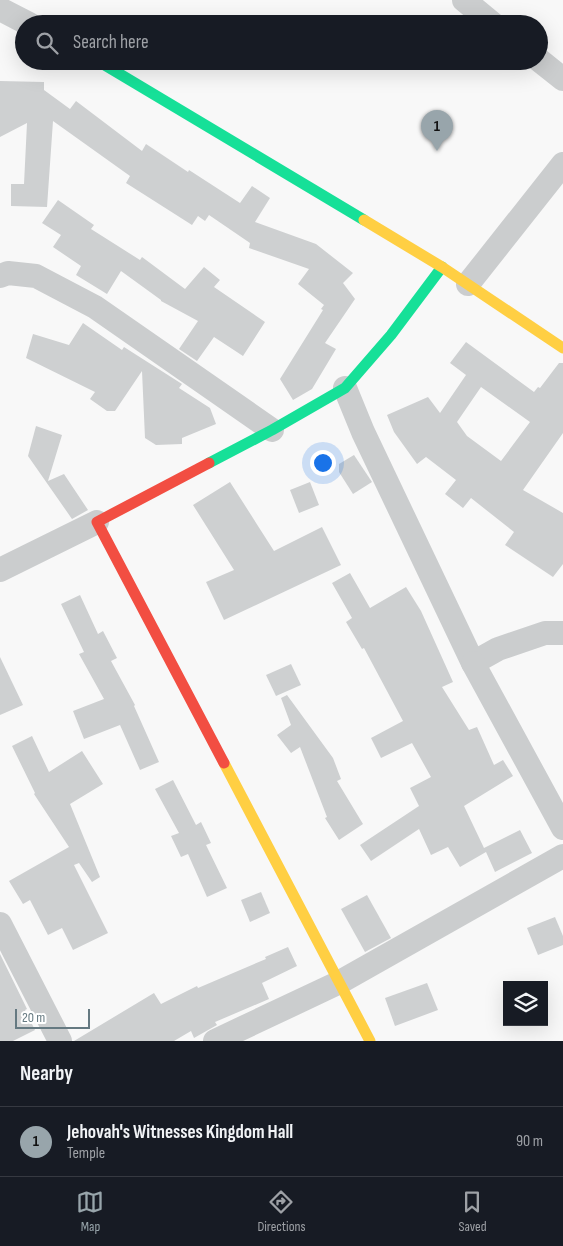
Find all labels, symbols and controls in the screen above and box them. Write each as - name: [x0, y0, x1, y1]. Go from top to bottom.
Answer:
- search box: [15, 15, 548, 70]
- icon: search: [33, 29, 61, 57]
- text: Search here: [73, 31, 149, 54]
- pin: 1: [421, 110, 453, 151]
- your location: [310, 450, 336, 476]
- map controls: [503, 981, 548, 1026]
- button: layers: [503, 981, 548, 1026]
- scale bar: [15, 1006, 90, 1029]
- text: 20 m: [22, 1009, 45, 1026]
- text: Nearby: [20, 1061, 73, 1086]
- text: Jehovah's Witnesses Kingdom Hall: [67, 1121, 293, 1144]
- text: 1: [33, 1132, 39, 1151]
- text: 90 m: [516, 1132, 543, 1151]
- text: Temple: [67, 1144, 105, 1163]
- tab: Map: [76, 1188, 104, 1235]
- tab: Directions: [257, 1188, 306, 1235]
- tab: Saved: [458, 1188, 487, 1235]

